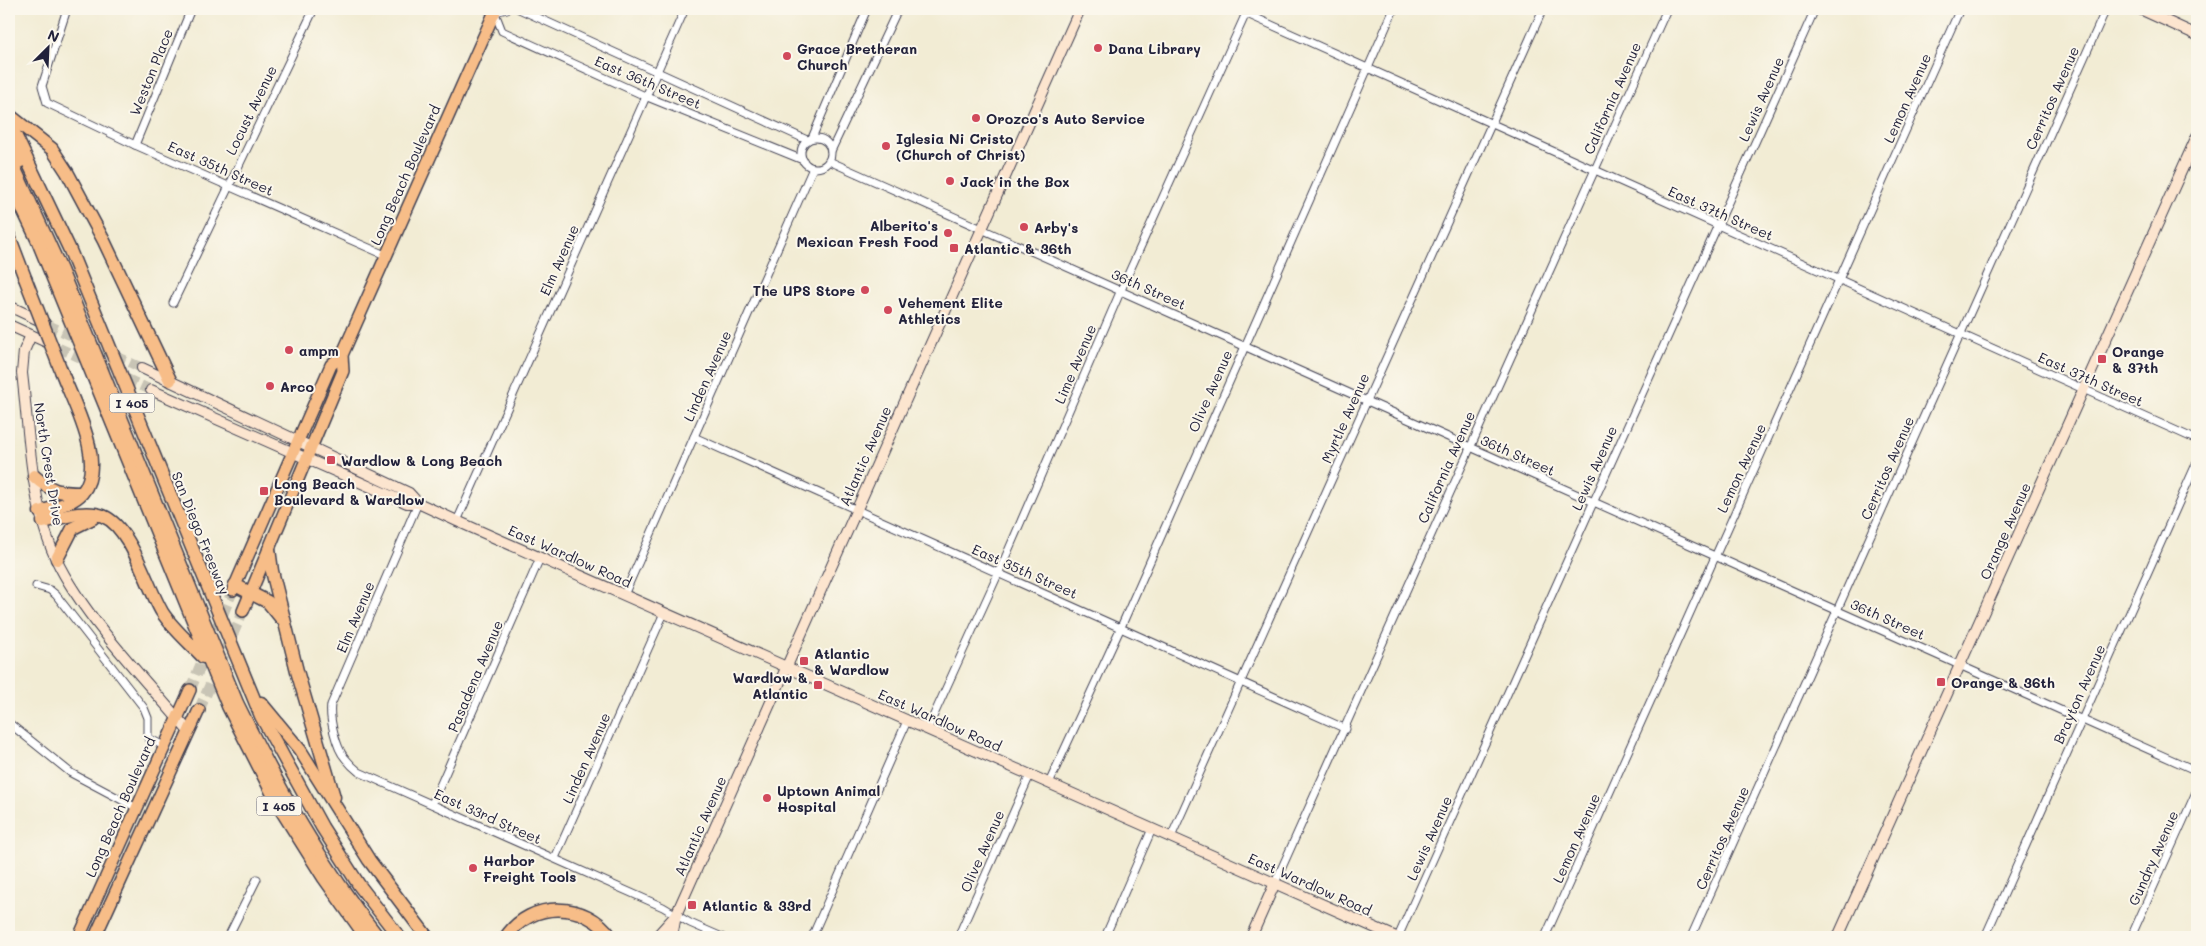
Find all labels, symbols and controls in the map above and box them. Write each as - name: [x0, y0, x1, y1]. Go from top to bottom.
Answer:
- north arrow: [22, 22, 72, 72]
- text: N: [45, 25, 62, 47]
- street label: Weston Place: [125, 26, 177, 118]
- place label: Grace Bretheran Church: [797, 39, 917, 74]
- place label: Dana Library: [1108, 39, 1201, 58]
- street label: California Avenue: [1579, 39, 1645, 157]
- marker: Dana Library: [1092, 42, 1104, 54]
- street label: Cerritos Avenue: [2021, 43, 2083, 153]
- marker: Grace Bretheran Church: [781, 50, 793, 62]
- street label: Lemon Avenue: [1879, 50, 1935, 146]
- street label: East 36th Street: [592, 51, 704, 113]
- street label: Lewis Avenue: [1734, 54, 1788, 144]
- street label: Locust Avenue: [221, 62, 281, 158]
- street label: Long Beach Boulevard: [365, 102, 445, 248]
- place label: Orozco's Auto Service: [986, 109, 1145, 128]
- marker: Orozco's Auto Service: [970, 112, 982, 124]
- place label: Iglesia Ni Cristo (Church of Christ): [896, 129, 1025, 164]
- street label: East 35th Street: [165, 136, 277, 200]
- marker: Iglesia Ni Cristo (Church of Christ): [880, 140, 892, 152]
- place label: Jack in the Box: [960, 172, 1070, 191]
- marker: Jack in the Box: [944, 175, 956, 187]
- street label: East 37th Street: [1665, 181, 1777, 245]
- place label: Alberito's Mexican Fresh Food: [797, 216, 938, 251]
- place label: Arby's: [1034, 218, 1078, 237]
- marker: Arby's: [1018, 221, 1030, 233]
- street label: Elm Avenue: [535, 222, 583, 298]
- marker: Alberito's Mexican Fresh Food: [942, 227, 954, 239]
- place label: Atlantic & 36th: [964, 239, 1072, 258]
- marker: Atlantic & 36th: [948, 242, 960, 254]
- street label: 36th Street: [1109, 264, 1189, 314]
- place label: The UPS Store: [753, 281, 855, 300]
- marker: The UPS Store: [859, 284, 871, 296]
- place label: Vehement Elite Athletics: [898, 293, 1003, 328]
- marker: Vehement Elite Athletics: [882, 304, 894, 316]
- street label: Lime Avenue: [1050, 321, 1100, 407]
- street label: Linden Avenue: [678, 328, 736, 424]
- place label: ampm: [299, 341, 339, 360]
- place label: Orange & 37th: [2112, 342, 2164, 377]
- marker: ampm: [283, 344, 295, 356]
- street label: Olive Avenue: [1183, 347, 1237, 435]
- street label: East 37th Street: [2035, 347, 2147, 411]
- marker: Orange & 37th: [2096, 353, 2108, 365]
- street label: Myrtle Avenue: [1317, 370, 1373, 466]
- place label: Arco: [280, 377, 314, 396]
- marker: Arco: [264, 380, 276, 392]
- road number: I 405: [110, 393, 154, 412]
- street label: North Crest Drive: [30, 401, 68, 527]
- street label: Atlantic Avenue: [834, 403, 896, 509]
- street label: California Avenue: [1413, 408, 1479, 526]
- street label: Cerritos Avenue: [1856, 413, 1918, 523]
- street label: Lemon Avenue: [1712, 420, 1770, 516]
- street label: Lewis Avenue: [1567, 423, 1621, 513]
- street label: 36th Street: [1478, 430, 1558, 480]
- place label: Wardlow & Long Beach: [341, 451, 502, 470]
- marker: Wardlow & Long Beach: [325, 454, 337, 466]
- street label: San Diego Freeway: [168, 469, 234, 597]
- place label: Long Beach Boulevard & Wardlow: [274, 474, 425, 509]
- street label: Orange Avenue: [1975, 479, 2035, 583]
- marker: Long Beach Boulevard & Wardlow: [258, 485, 270, 497]
- street label: East Wardlow Road: [505, 520, 635, 592]
- street label: East 35th Street: [969, 539, 1081, 603]
- street label: Elm Avenue: [331, 578, 379, 656]
- street label: 36th Street: [1848, 594, 1928, 644]
- street label: Pasadena Avenue: [443, 617, 507, 735]
- street label: Brayton Avenue: [2049, 641, 2109, 747]
- place label: Atlantic & Wardlow: [814, 644, 889, 679]
- marker: Atlantic & Wardlow: [798, 655, 810, 667]
- place label: Wardlow & Atlantic: [733, 668, 808, 703]
- place label: Orange & 36th: [1951, 673, 2055, 692]
- marker: Orange & 36th: [1935, 676, 1947, 688]
- marker: Wardlow & Atlantic: [812, 679, 824, 691]
- street label: East Wardlow Road: [875, 684, 1005, 756]
- street label: Linden Avenue: [557, 710, 615, 806]
- street label: Long Beach Boulevard: [80, 734, 160, 880]
- street label: Atlantic Avenue: [669, 773, 731, 879]
- place label: Uptown Animal Hospital: [777, 781, 880, 816]
- street label: Cerritos Avenue: [1691, 783, 1753, 893]
- street label: East 33rd Street: [431, 784, 545, 848]
- street label: Lemon Avenue: [1548, 790, 1604, 886]
- marker: Uptown Animal Hospital: [761, 792, 773, 804]
- street label: Lewis Avenue: [1402, 793, 1456, 883]
- road number: I 405: [256, 796, 302, 816]
- street label: Olive Avenue: [955, 807, 1009, 895]
- street label: Gundry Avenue: [2124, 808, 2182, 908]
- street label: East Wardlow Road: [1245, 848, 1375, 920]
- place label: Harbor Freight Tools: [483, 851, 576, 886]
- marker: Harbor Freight Tools: [467, 862, 479, 874]
- place label: Atlantic & 33rd: [702, 896, 811, 915]
- marker: Atlantic & 33rd: [686, 899, 698, 911]

